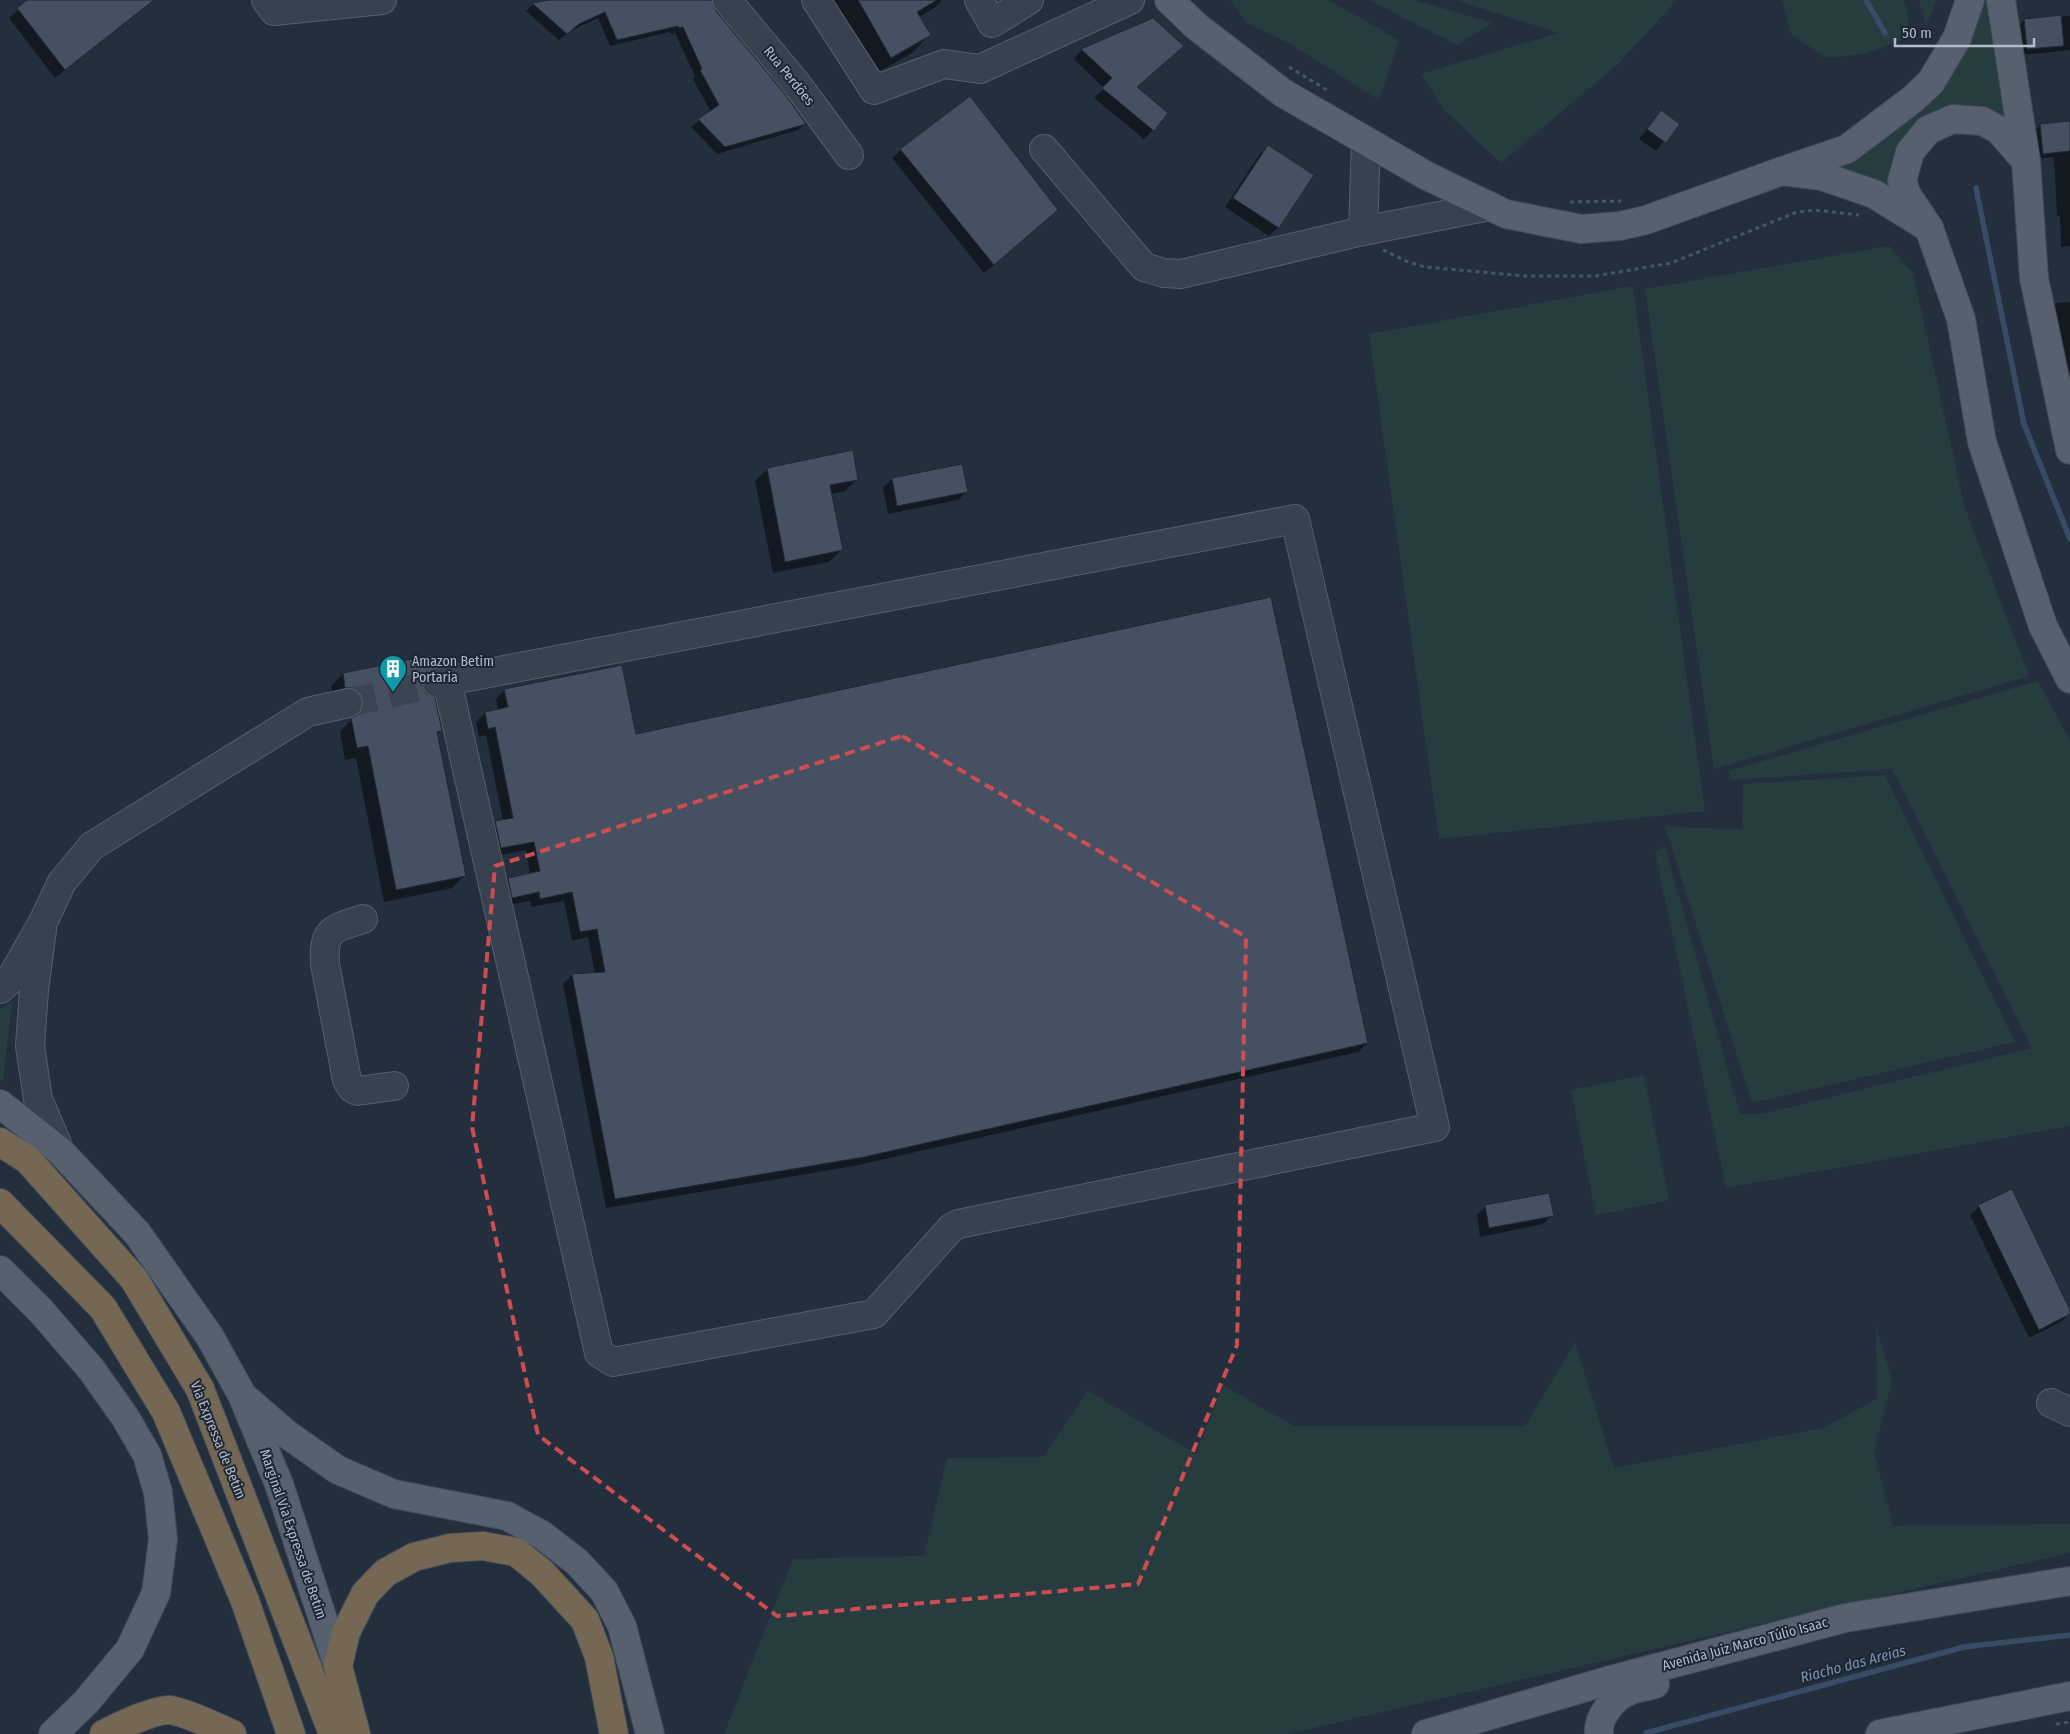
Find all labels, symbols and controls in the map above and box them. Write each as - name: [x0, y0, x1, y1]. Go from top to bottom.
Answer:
- scale bar: [1895, 15, 2034, 47]
- text: 50 m: [1902, 24, 1932, 42]
- street label: Rua Perdões: [760, 43, 818, 109]
- place label: Amazon Betim Portaria: [412, 653, 494, 686]
- building icon: Amazon Betim Portaria: [378, 654, 408, 693]
- street label: Via Expressa de Betim: [187, 1379, 249, 1501]
- street label: Marginal Via Expressa de Betim: [256, 1447, 330, 1621]
- street label: Avenida Juiz Marco Túlio Isaac: [1660, 1614, 1830, 1674]
- water label: Riacho das Areias: [1798, 1641, 1908, 1687]

